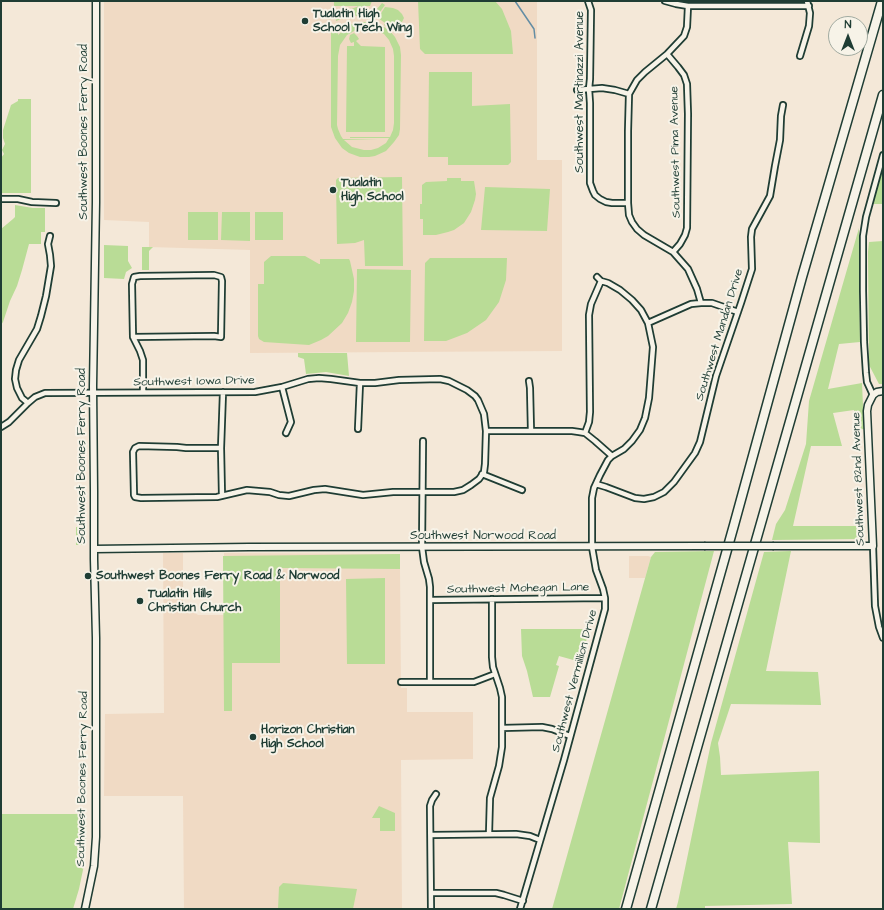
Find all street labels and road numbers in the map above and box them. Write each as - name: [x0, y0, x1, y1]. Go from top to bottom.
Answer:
- street label: Southwest Martinazzi Avenue: [573, 11, 587, 173]
- street label: Southwest Boones Ferry Road: [77, 44, 91, 220]
- street label: Southwest Pima Avenue: [668, 86, 684, 218]
- street label: Southwest Mandan Drive: [693, 267, 747, 403]
- street label: Southwest Boones Ferry Road: [75, 368, 89, 544]
- street label: Southwest Iowa Drive: [133, 374, 255, 390]
- street label: Southwest 82nd Avenue: [849, 412, 869, 546]
- street label: Southwest Norwood Road: [410, 529, 556, 543]
- street label: Southwest Mohegan Lane: [447, 581, 589, 597]
- street label: Southwest Vermillion Drive: [549, 608, 601, 754]
- street label: Southwest Boones Ferry Road: [74, 691, 92, 867]

